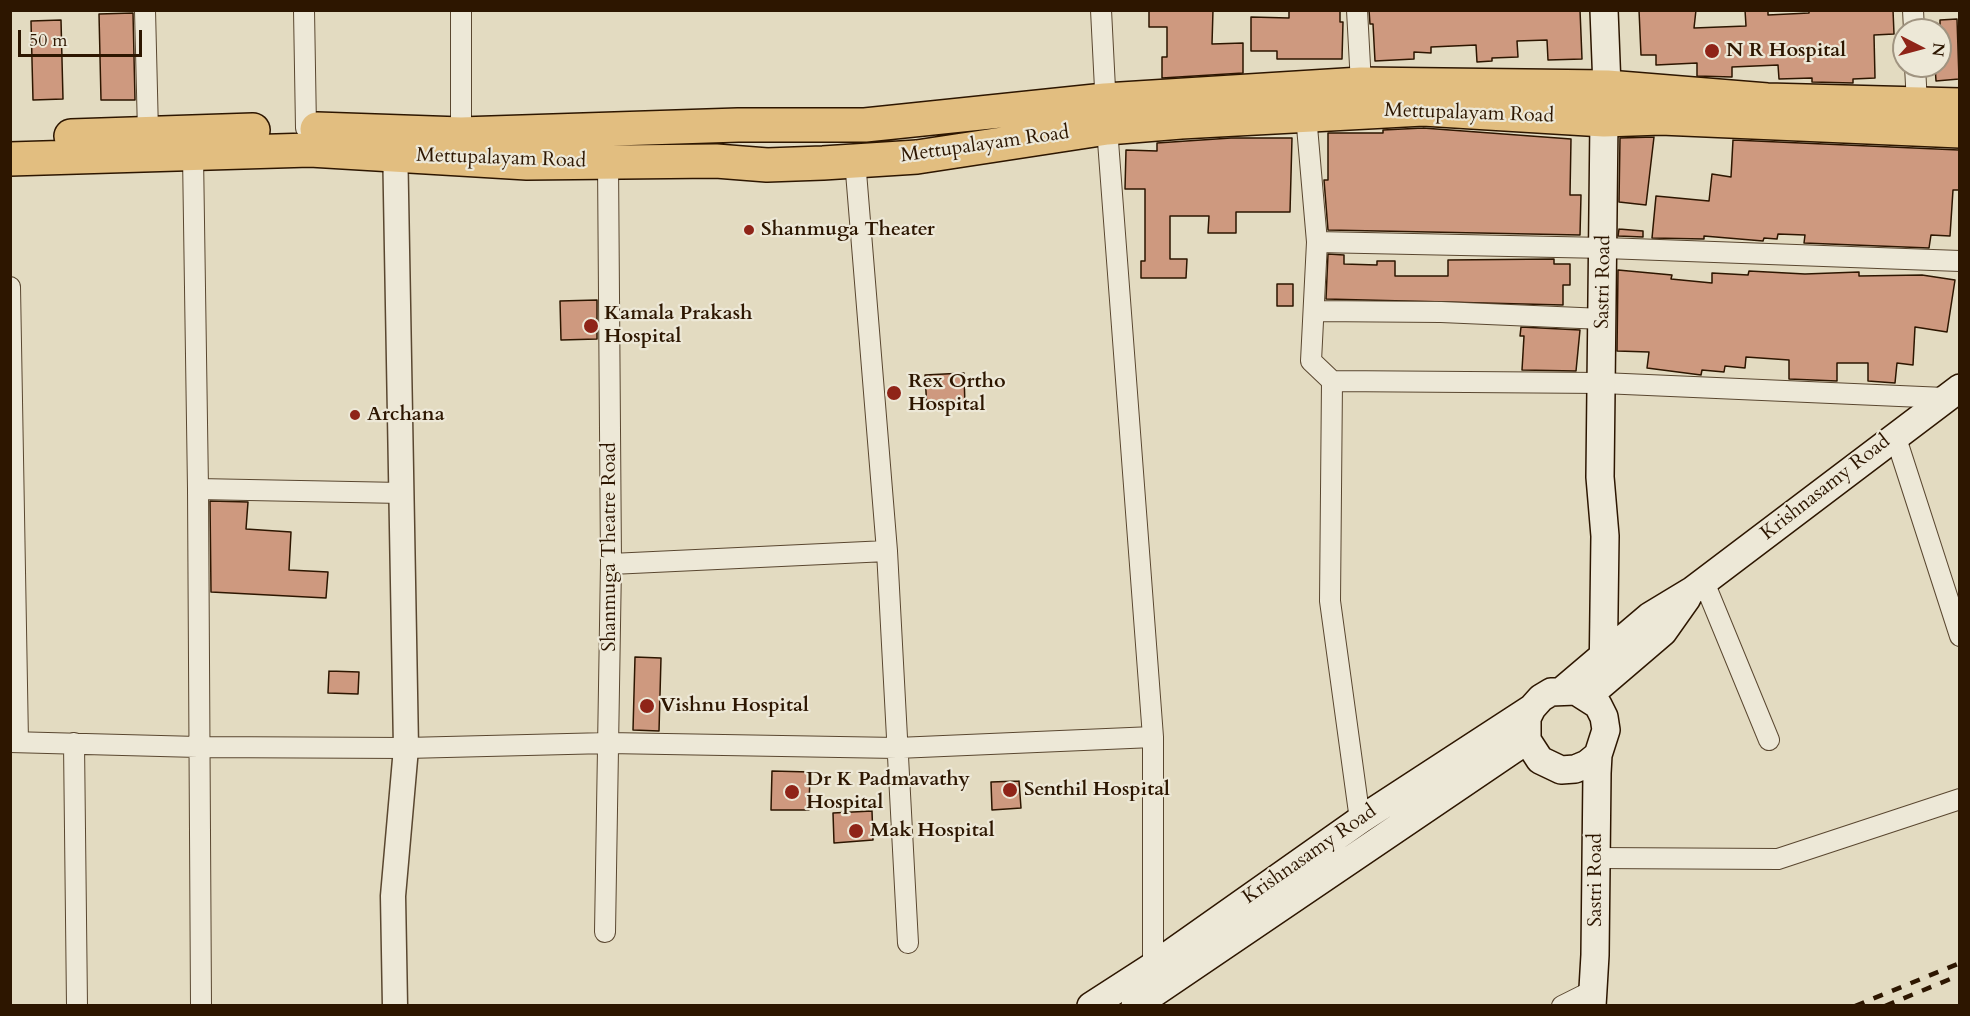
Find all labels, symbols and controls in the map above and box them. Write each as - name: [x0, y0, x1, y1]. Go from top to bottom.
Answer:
- scale bar: [21, 18, 146, 56]
- north arrow: [1892, 18, 1952, 78]
- text: 50 m: [29, 28, 68, 53]
- place label: N R Hospital: [1726, 39, 1846, 63]
- marker: N R Hospital: [1703, 42, 1721, 60]
- text: N: [1926, 42, 1950, 58]
- street label: Mettupalayam Road: [1384, 99, 1554, 129]
- street label: Mettupalayam Road: [899, 121, 1071, 169]
- street label: Mettupalayam Road: [416, 144, 586, 174]
- place label: Shanmuga Theater: [761, 218, 935, 242]
- marker: Shanmuga Theater: [742, 223, 756, 237]
- street label: Sastri Road: [1591, 235, 1617, 329]
- place label: Kamala Prakash Hospital: [604, 302, 753, 349]
- marker: Kamala Prakash Hospital: [582, 317, 600, 335]
- place label: Rex Ortho Hospital: [908, 370, 1006, 417]
- marker: Rex Ortho Hospital: [885, 384, 903, 402]
- place label: Archana: [367, 403, 445, 427]
- marker: Archana: [348, 408, 362, 422]
- street label: Krishnasamy Road: [1757, 430, 1895, 546]
- street label: Shanmuga Theatre Road: [598, 442, 622, 652]
- place label: Vishnu Hospital: [660, 694, 809, 718]
- marker: Vishnu Hospital: [638, 697, 656, 715]
- place label: Dr K Padmavathy Hospital: [806, 768, 970, 815]
- place label: Senthil Hospital: [1024, 778, 1170, 802]
- marker: Senthil Hospital: [1001, 781, 1019, 799]
- marker: Dr K Padmavathy Hospital: [783, 783, 801, 801]
- street label: Krishnasamy Road: [1239, 800, 1381, 910]
- place label: Mak Hospital: [870, 819, 994, 843]
- marker: Mak Hospital: [847, 822, 865, 840]
- street label: Sastri Road: [1584, 833, 1608, 927]

